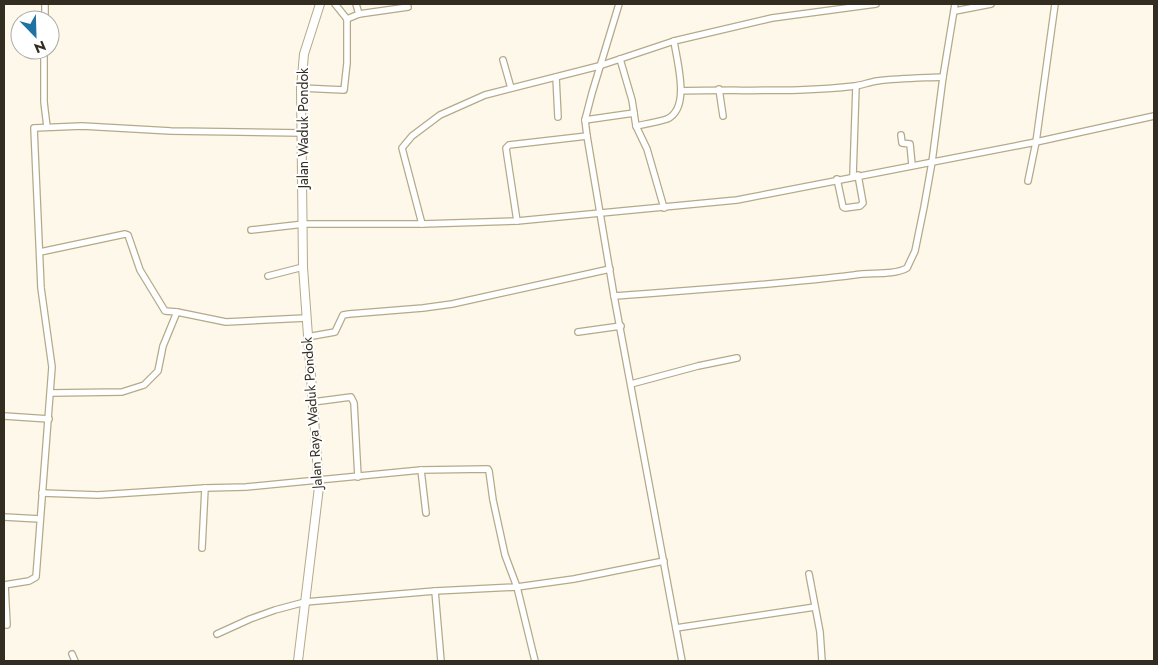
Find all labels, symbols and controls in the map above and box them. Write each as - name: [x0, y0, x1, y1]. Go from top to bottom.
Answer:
- north arrow: [10, 10, 60, 60]
- text: N: [31, 36, 49, 58]
- street label: Jalan Waduk Pondok: [293, 67, 313, 190]
- street label: Jalan Raya Waduk Pondok: [297, 336, 327, 492]

